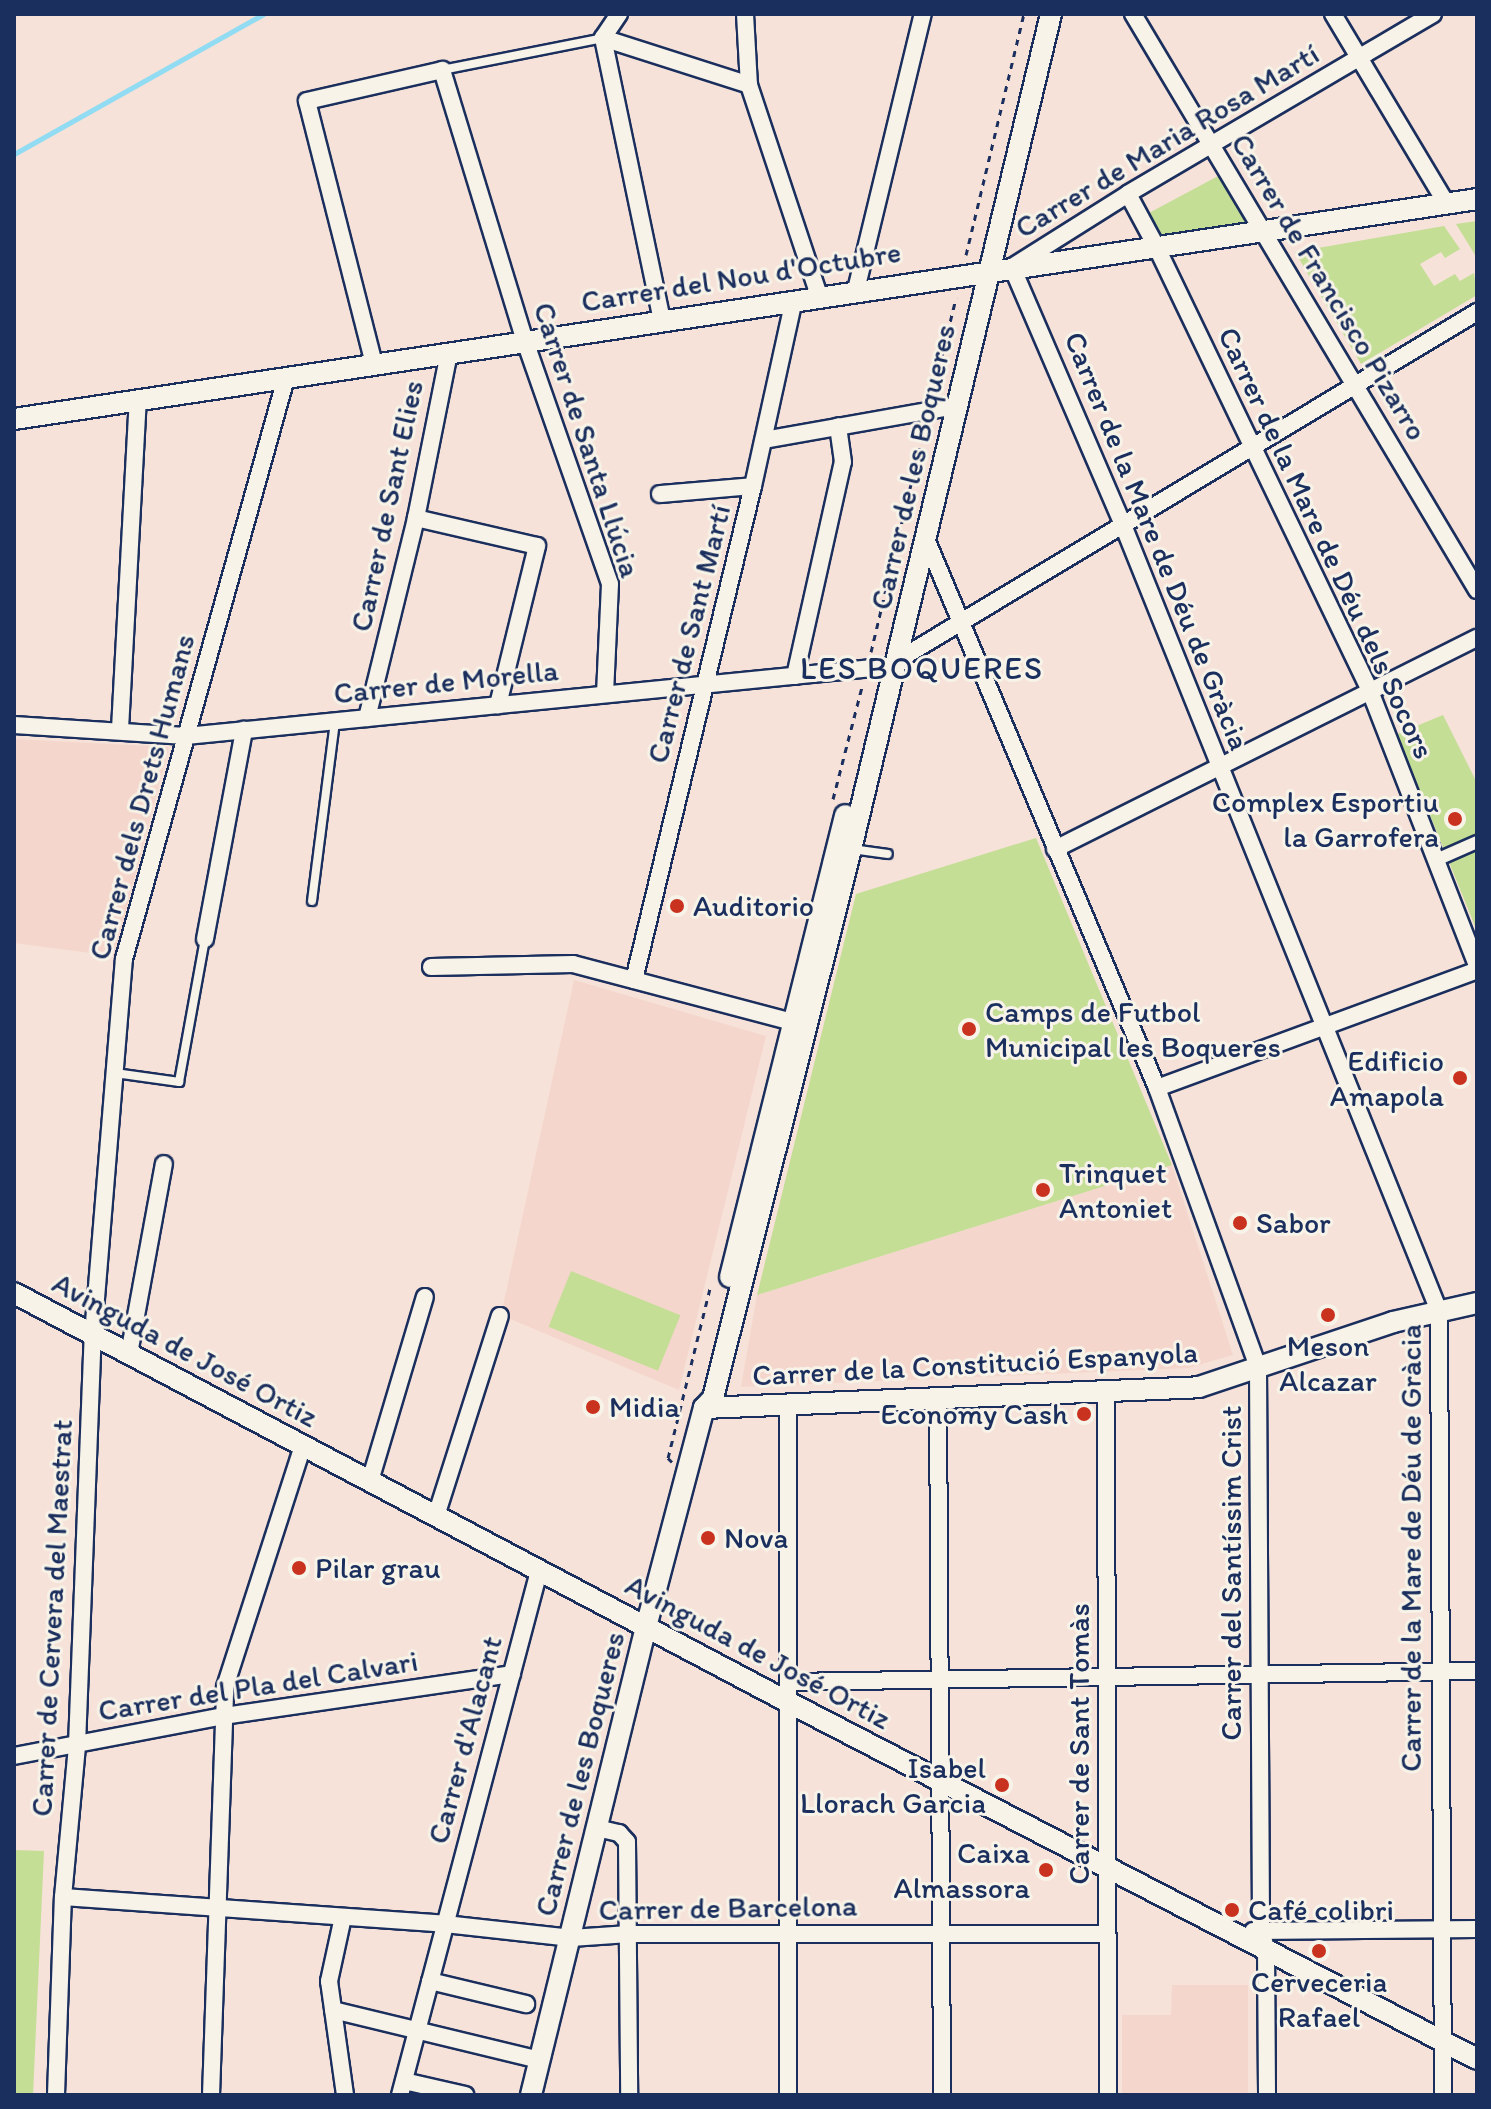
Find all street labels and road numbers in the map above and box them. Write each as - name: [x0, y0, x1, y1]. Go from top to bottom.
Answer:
- street label: Carrer de Maria Rosa Martí: [1009, 36, 1325, 246]
- street label: Carrer de Francisco Pizarro: [1223, 128, 1435, 446]
- street label: Carrer del Nou d'Octubre: [579, 234, 903, 320]
- street label: Carrer de Santa Llúcia: [526, 298, 648, 582]
- street label: Carrer de les Boqueres: [863, 321, 963, 613]
- street label: Carrer de la Mare de Déu dels Socors: [1210, 321, 1442, 765]
- street label: Carrer de la Mare de Déu de Gràcia: [1056, 326, 1258, 756]
- street label: Carrer de Sant Elies: [343, 377, 431, 635]
- street label: Carrer de Sant Martí: [639, 501, 739, 767]
- street label: Carrer dels Drets Humans: [81, 631, 203, 963]
- street label: Carrer de Morella: [332, 652, 560, 712]
- street label: Avinguda de José Ortiz: [46, 1265, 324, 1435]
- street label: Carrer de la Mare de Déu de Gràcia: [1393, 1324, 1429, 1772]
- street label: Carrer de la Constitució Espanyola: [752, 1334, 1198, 1394]
- street label: Carrer del Santíssim Crist: [1213, 1406, 1249, 1740]
- street label: Carrer de Cervera del Maestrat: [24, 1418, 80, 1818]
- street label: Avinguda de José Ortiz: [619, 1567, 897, 1737]
- street label: Carrer de Sant Tomàs: [1061, 1604, 1097, 1884]
- street label: Carrer de les Boqueres: [527, 1628, 633, 1920]
- street label: Carrer d'Alacant: [420, 1632, 510, 1848]
- street label: Carrer del Pla del Calvari: [96, 1643, 420, 1729]
- street label: Carrer de Barcelona: [598, 1888, 858, 1928]

